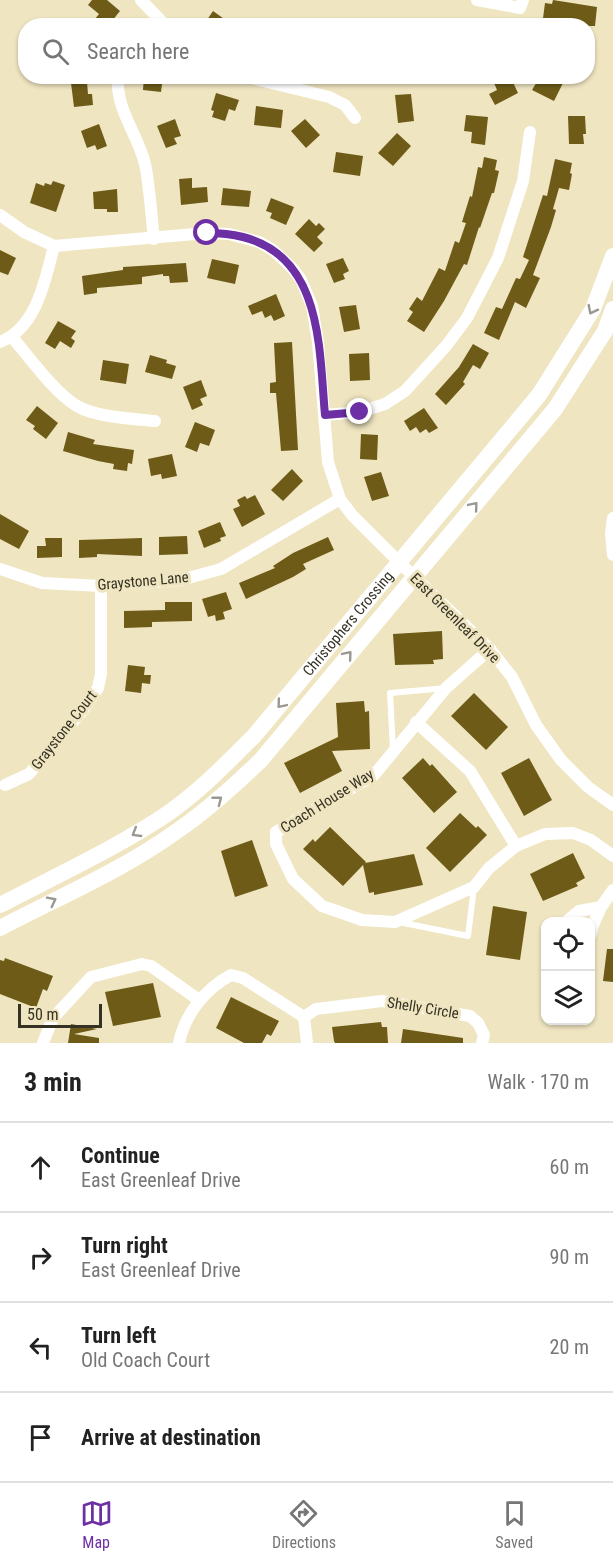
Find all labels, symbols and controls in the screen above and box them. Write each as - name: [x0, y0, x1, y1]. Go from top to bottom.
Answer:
- search box: [18, 18, 595, 84]
- icon: search: [39, 35, 72, 68]
- text: Search here: [87, 39, 189, 64]
- route start: [193, 219, 219, 245]
- one-way arrow: [587, 304, 599, 315]
- route end: [346, 398, 372, 424]
- one-way arrow: [466, 502, 477, 513]
- street label: Christophers Crossing: [299, 567, 397, 680]
- street label: Graystone Lane: [97, 568, 189, 594]
- street label: East Greenleaf Drive: [406, 569, 504, 667]
- one-way arrow: [341, 651, 352, 662]
- street label: Graystone Court: [28, 687, 100, 773]
- one-way arrow: [277, 697, 288, 708]
- street label: Coach House Way: [277, 765, 377, 837]
- one-way arrow: [211, 796, 222, 807]
- one-way arrow: [132, 825, 142, 837]
- one-way arrow: [46, 897, 56, 908]
- map controls: [541, 917, 595, 1025]
- button: locate: [541, 917, 595, 971]
- button: layers: [541, 971, 595, 1025]
- street label: Shelly Circle: [386, 993, 460, 1023]
- scale bar: [18, 1001, 102, 1028]
- text: 50 m: [27, 1005, 59, 1024]
- text: 3 min: [24, 1067, 82, 1097]
- text: Walk · 170 m: [488, 1070, 589, 1094]
- text: Continue: [81, 1143, 160, 1168]
- icon: ahead: [24, 1151, 57, 1184]
- text: 60 m: [550, 1155, 589, 1179]
- text: East Greenleaf Drive: [81, 1168, 241, 1192]
- text: Turn right: [81, 1233, 168, 1258]
- icon: right: [24, 1241, 57, 1274]
- text: 90 m: [550, 1245, 589, 1269]
- text: East Greenleaf Drive: [81, 1258, 241, 1282]
- text: Turn left: [81, 1323, 156, 1348]
- icon: left: [24, 1331, 57, 1364]
- text: 20 m: [550, 1335, 589, 1359]
- text: Old Coach Court: [81, 1348, 210, 1372]
- icon: arrive: [24, 1421, 57, 1454]
- text: Arrive at destination: [81, 1425, 261, 1450]
- tab: Map: [80, 1497, 113, 1552]
- tab: Directions: [272, 1497, 336, 1552]
- tab: Saved: [495, 1497, 533, 1552]

